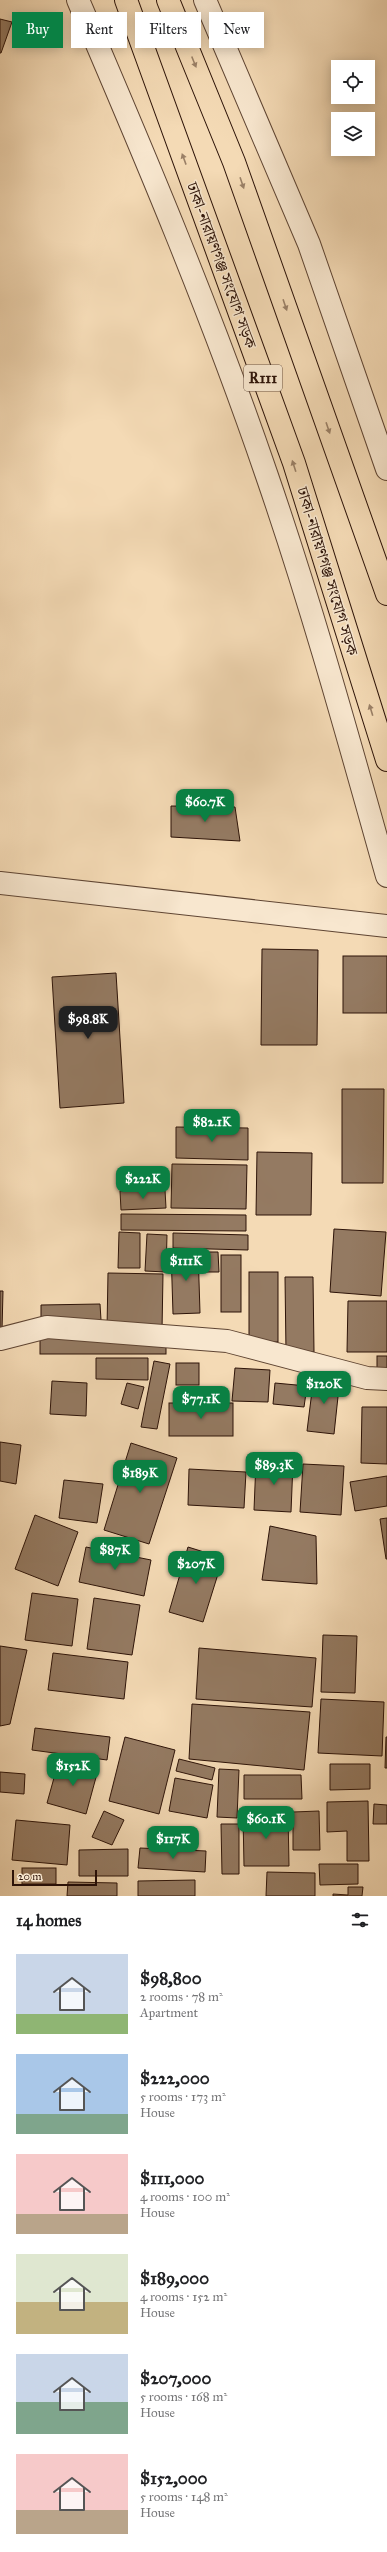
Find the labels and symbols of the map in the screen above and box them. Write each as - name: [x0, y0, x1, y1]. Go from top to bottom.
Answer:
- one-way arrow: [191, 57, 197, 69]
- one-way arrow: [180, 153, 186, 165]
- one-way arrow: [239, 177, 245, 189]
- street label: ঢাকা-নারায়ণগঞ্জ সংযোগ সড়ক: [182, 179, 261, 351]
- one-way arrow: [282, 300, 288, 312]
- road number: R111: [244, 365, 282, 391]
- one-way arrow: [326, 422, 332, 434]
- one-way arrow: [291, 459, 297, 471]
- street label: ঢাকা-নারায়ণগঞ্জ সংযোগ সড়ক: [293, 484, 362, 658]
- one-way arrow: [368, 704, 374, 716]
- pin: $60.7K: [172, 789, 238, 823]
- pin: $98.8K: [55, 1006, 121, 1040]
- pin: $82.1K: [179, 1109, 245, 1143]
- pin: $222K: [115, 1166, 171, 1200]
- pin: $111K: [158, 1248, 214, 1282]
- pin: $120K: [296, 1371, 352, 1405]
- pin: $77.1K: [168, 1386, 234, 1420]
- pin: $89.3K: [241, 1452, 307, 1486]
- pin: $189K: [112, 1460, 168, 1494]
- pin: $87K: [91, 1537, 139, 1571]
- pin: $207K: [168, 1551, 224, 1585]
- pin: $152K: [45, 1753, 101, 1787]
- pin: $60.1K: [233, 1806, 299, 1840]
- pin: $117K: [145, 1826, 201, 1860]
- scale bar: [12, 1868, 97, 1887]

